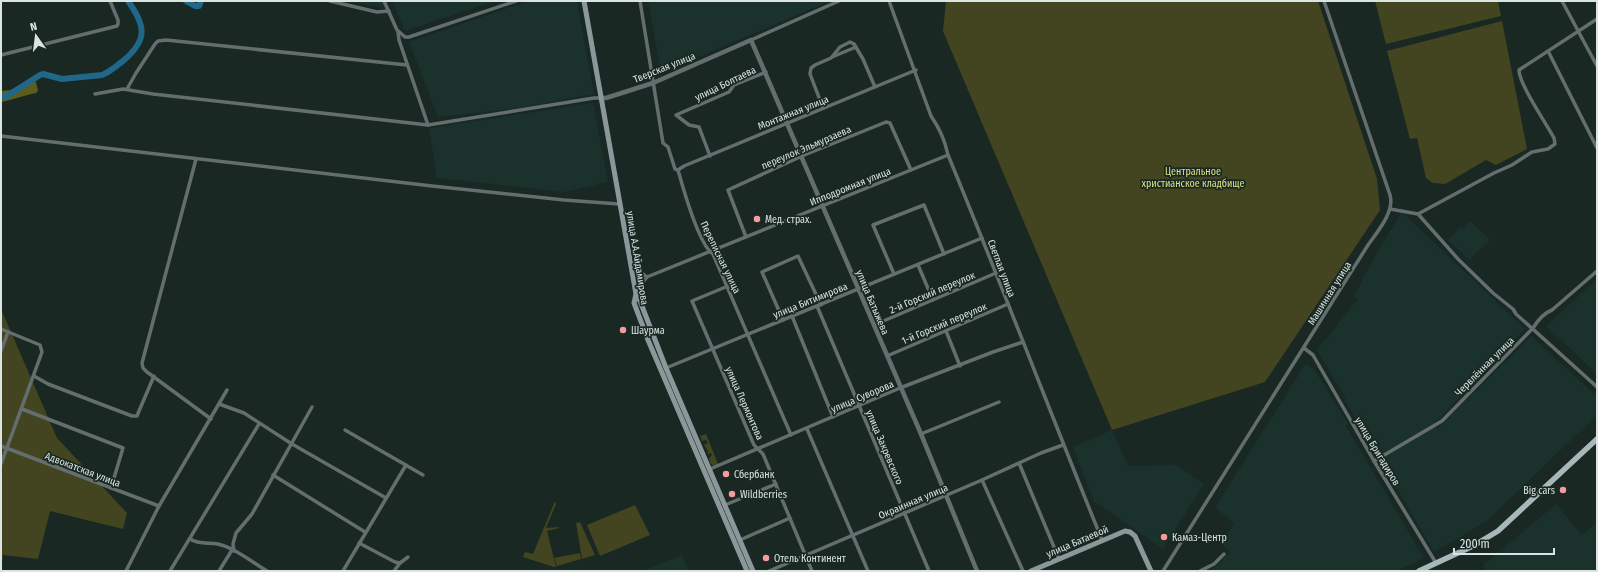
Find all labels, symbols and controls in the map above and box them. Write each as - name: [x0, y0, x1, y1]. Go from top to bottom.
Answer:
- north arrow: [16, 16, 56, 56]
- text: N: [29, 20, 38, 34]
- street label: Тверская улица: [632, 50, 697, 86]
- street label: улица Болтаева: [693, 64, 758, 104]
- street label: Монтажная улица: [756, 93, 831, 133]
- street label: переулок Эльмурзаева: [760, 124, 853, 172]
- street label: Ипподромная улица: [808, 165, 893, 209]
- park label: Центральное христианское кладбище: [1142, 166, 1244, 190]
- street label: улица А.А.Айдамирова: [624, 210, 650, 306]
- marker: Мед. страх.: [752, 214, 762, 224]
- place label: Мед. страх.: [765, 214, 812, 226]
- street label: Переписная улица: [697, 219, 743, 296]
- street label: Светлая улица: [985, 238, 1018, 299]
- street label: Машинная улица: [1306, 260, 1354, 327]
- street label: улица Батыжева: [853, 268, 891, 337]
- street label: 2-й Горский переулок: [888, 269, 977, 316]
- street label: улица Битимирова: [771, 280, 849, 321]
- street label: 1-й Горский переулок: [900, 300, 989, 347]
- marker: Шаурма: [618, 325, 628, 335]
- place label: Шаурма: [631, 325, 665, 337]
- street label: Червлённая улица: [1453, 335, 1517, 399]
- street label: улица Лермонтова: [723, 365, 766, 442]
- street label: улица Суворова: [829, 378, 896, 416]
- street label: улица Закревского: [863, 408, 905, 487]
- street label: улица Бригадиров: [1352, 415, 1402, 488]
- street label: Адвокатская улица: [43, 450, 122, 490]
- marker: Сбербанк: [721, 469, 731, 479]
- place label: Сбербанк: [734, 469, 775, 481]
- street label: Окраинная улица: [877, 482, 950, 522]
- place label: Big cars: [1523, 485, 1555, 497]
- marker: Big cars: [1558, 485, 1568, 495]
- marker: Wildberries: [727, 489, 737, 499]
- place label: Wildberries: [740, 489, 787, 501]
- street label: улица Батаевой: [1044, 523, 1110, 560]
- scale bar: [1454, 530, 1554, 556]
- marker: Камаз-Центр: [1159, 532, 1169, 542]
- place label: Камаз-Центр: [1172, 532, 1227, 544]
- text: 200 m: [1460, 537, 1490, 551]
- marker: Отель Континент: [761, 553, 771, 563]
- place label: Отель Континент: [774, 553, 847, 565]

